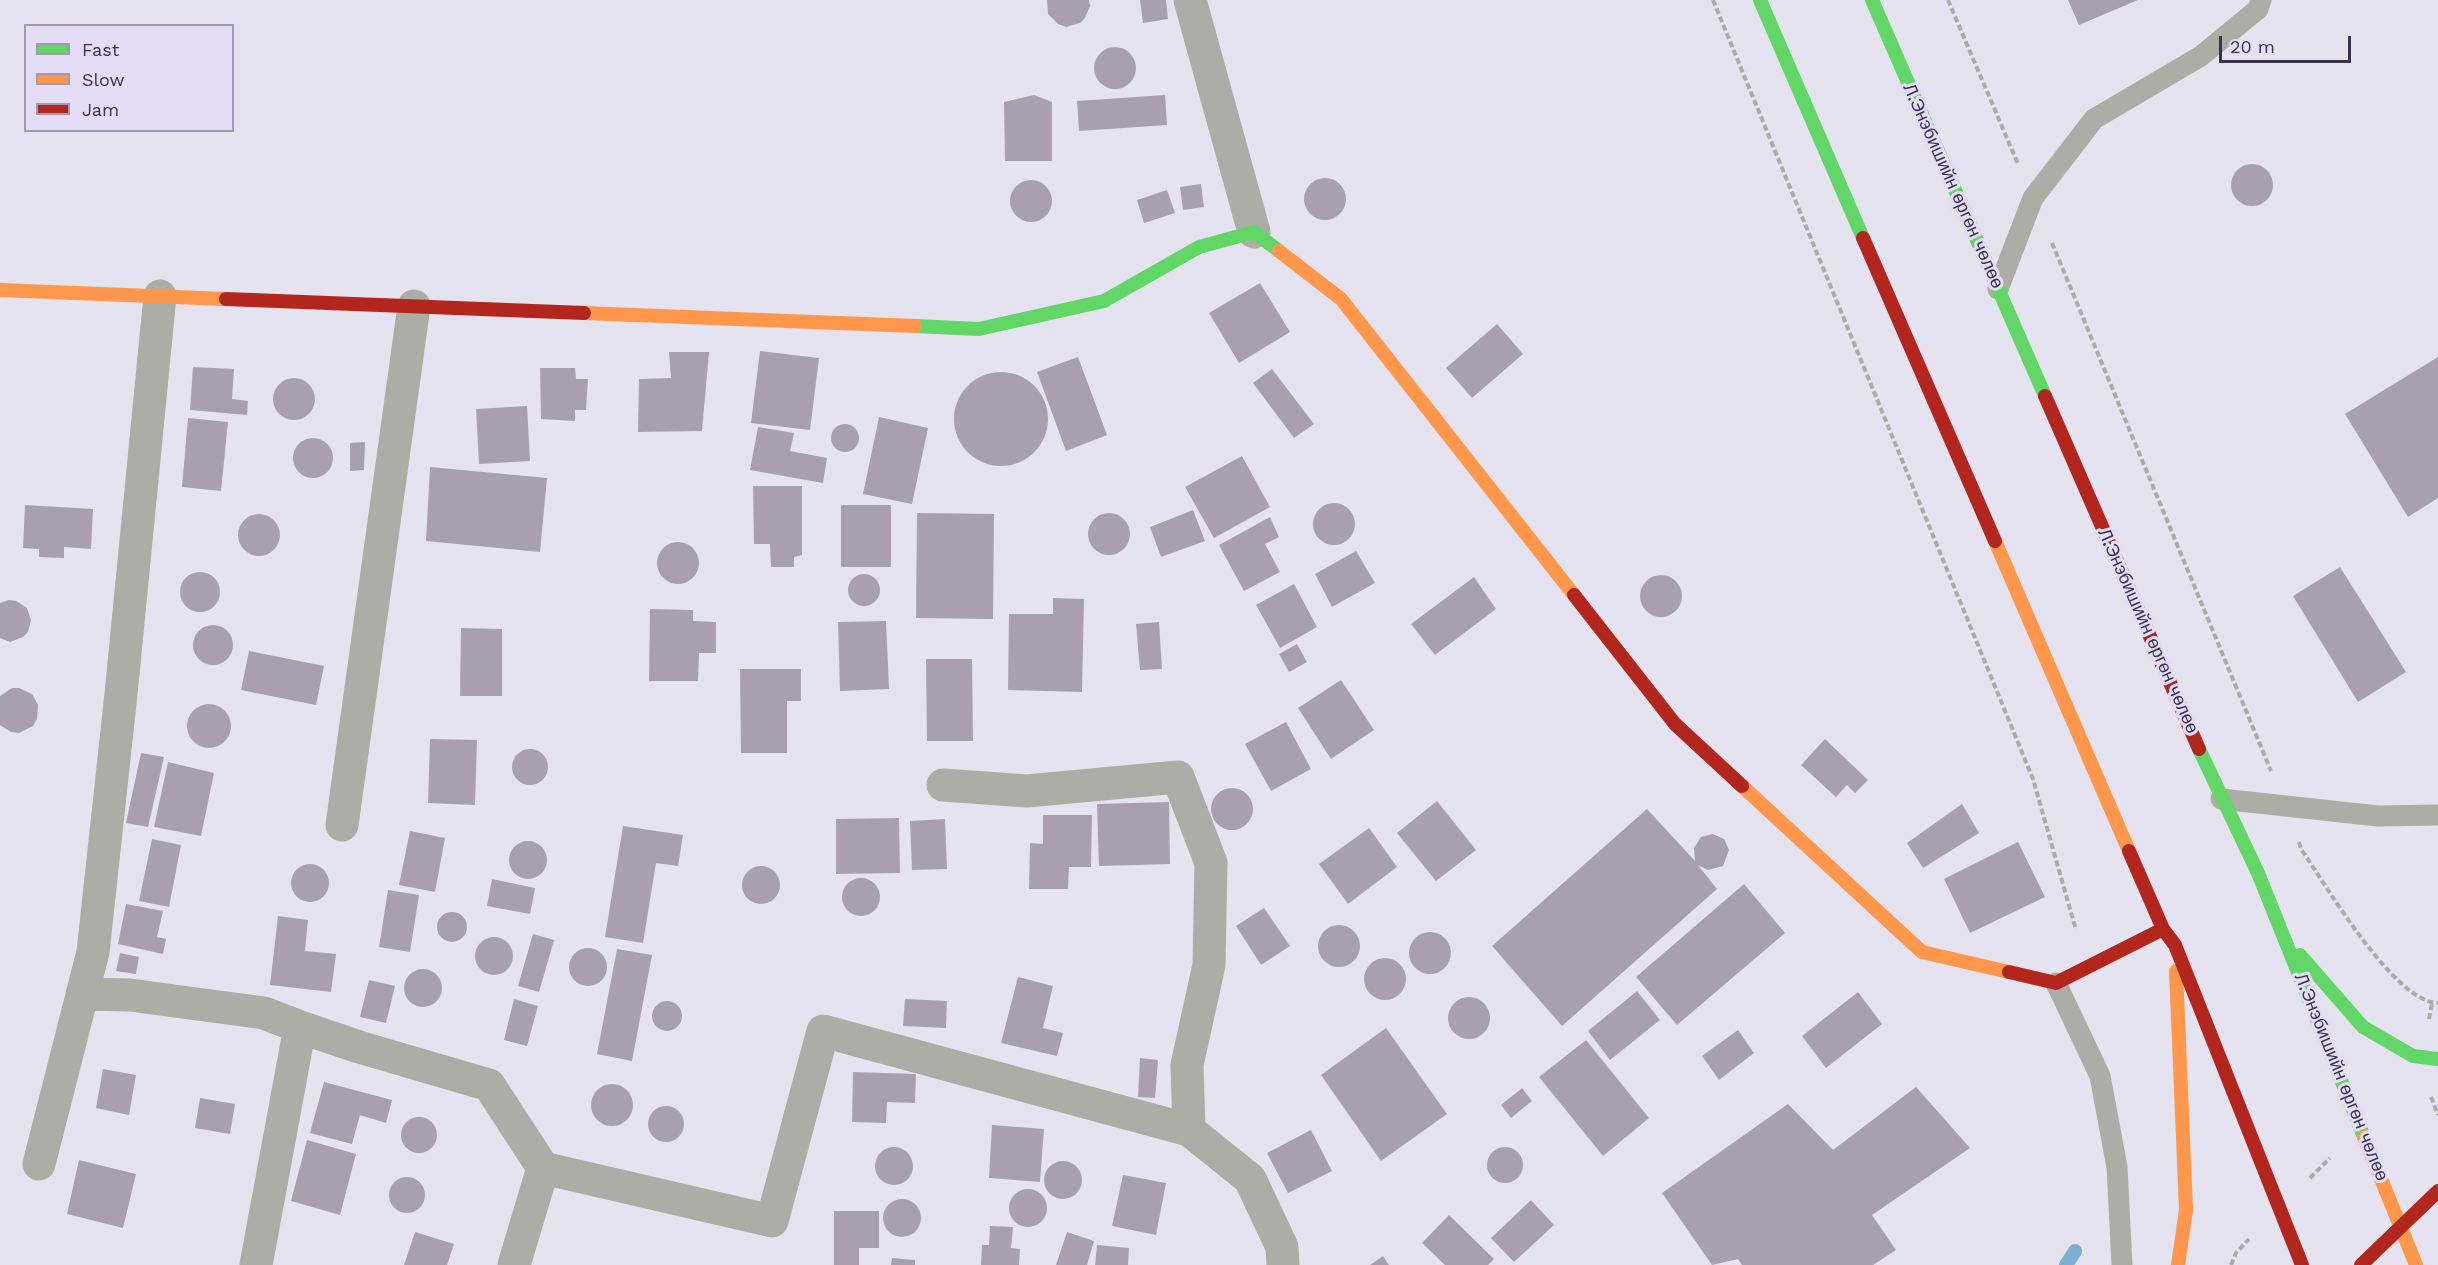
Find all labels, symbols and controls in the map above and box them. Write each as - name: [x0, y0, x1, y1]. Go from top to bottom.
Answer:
- legend: [24, 24, 234, 132]
- scale bar: [2222, 24, 2354, 62]
- text: 20 m: [2230, 36, 2275, 57]
- text: Fast: [82, 39, 119, 60]
- text: Slow: [82, 69, 125, 90]
- street label: Л.Энэбишийн өргөн чөлөө: [1898, 80, 2008, 292]
- text: Jam: [82, 99, 119, 120]
- street label: Л.Энэбишийн өргөн чөлөө: [2093, 525, 2203, 737]
- street label: Л.Энэбишийн өргөн чөлөө: [2289, 970, 2393, 1184]

